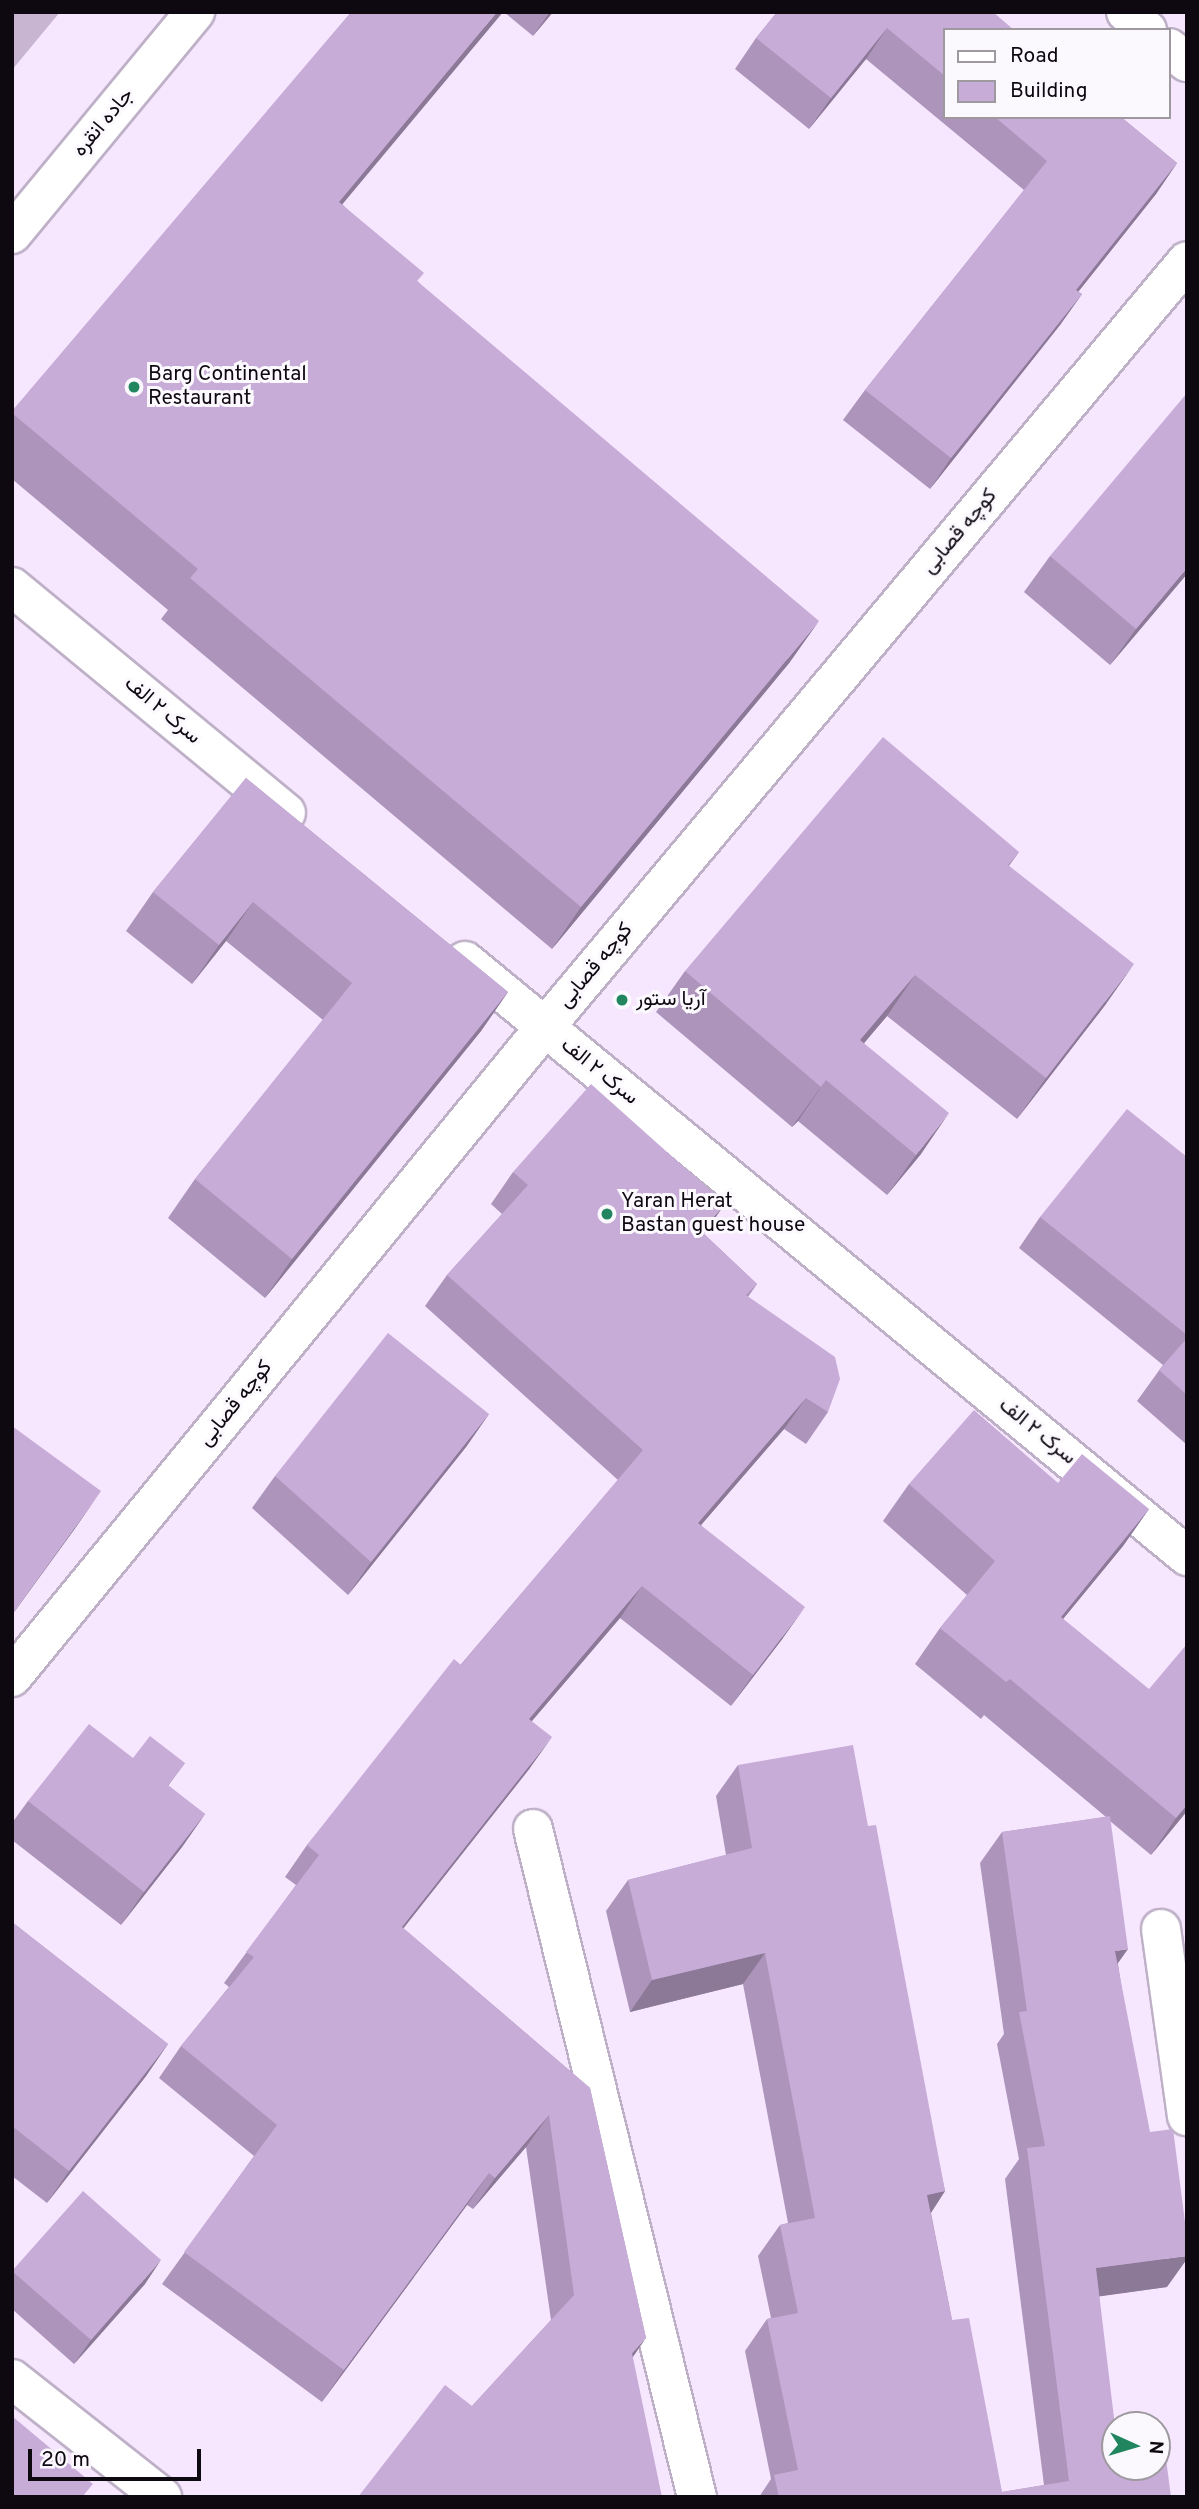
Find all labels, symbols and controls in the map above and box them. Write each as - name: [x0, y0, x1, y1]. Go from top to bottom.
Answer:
- legend: [944, 28, 1171, 119]
- text: Road: [1010, 43, 1059, 70]
- text: Building: [1010, 78, 1088, 105]
- street label: جاده انقره: [68, 84, 140, 162]
- place label: Barg Continental Restaurant: [148, 362, 307, 412]
- marker: Barg Continental Restaurant: [126, 379, 142, 395]
- street label: کوچه قصابی: [917, 484, 1003, 580]
- street label: سرک ۲ الف: [119, 672, 205, 750]
- street label: کوچه قصابی: [553, 918, 639, 1014]
- place label: آریا ستور: [636, 987, 706, 1013]
- marker: آریا ستور: [614, 992, 630, 1008]
- street label: سرک ۲ الف: [555, 1033, 643, 1111]
- place label: Yaran Herat Bastan guest house: [621, 1189, 805, 1239]
- marker: Yaran Herat Bastan guest house: [599, 1206, 615, 1222]
- street label: کوچه قصابی: [194, 1356, 278, 1452]
- street label: سرک ۲ الف: [993, 1393, 1081, 1471]
- north arrow: [1101, 2411, 1171, 2481]
- scale bar: [32, 2436, 205, 2480]
- text: N: [1143, 2440, 1167, 2455]
- text: 20 m: [41, 2447, 90, 2474]

